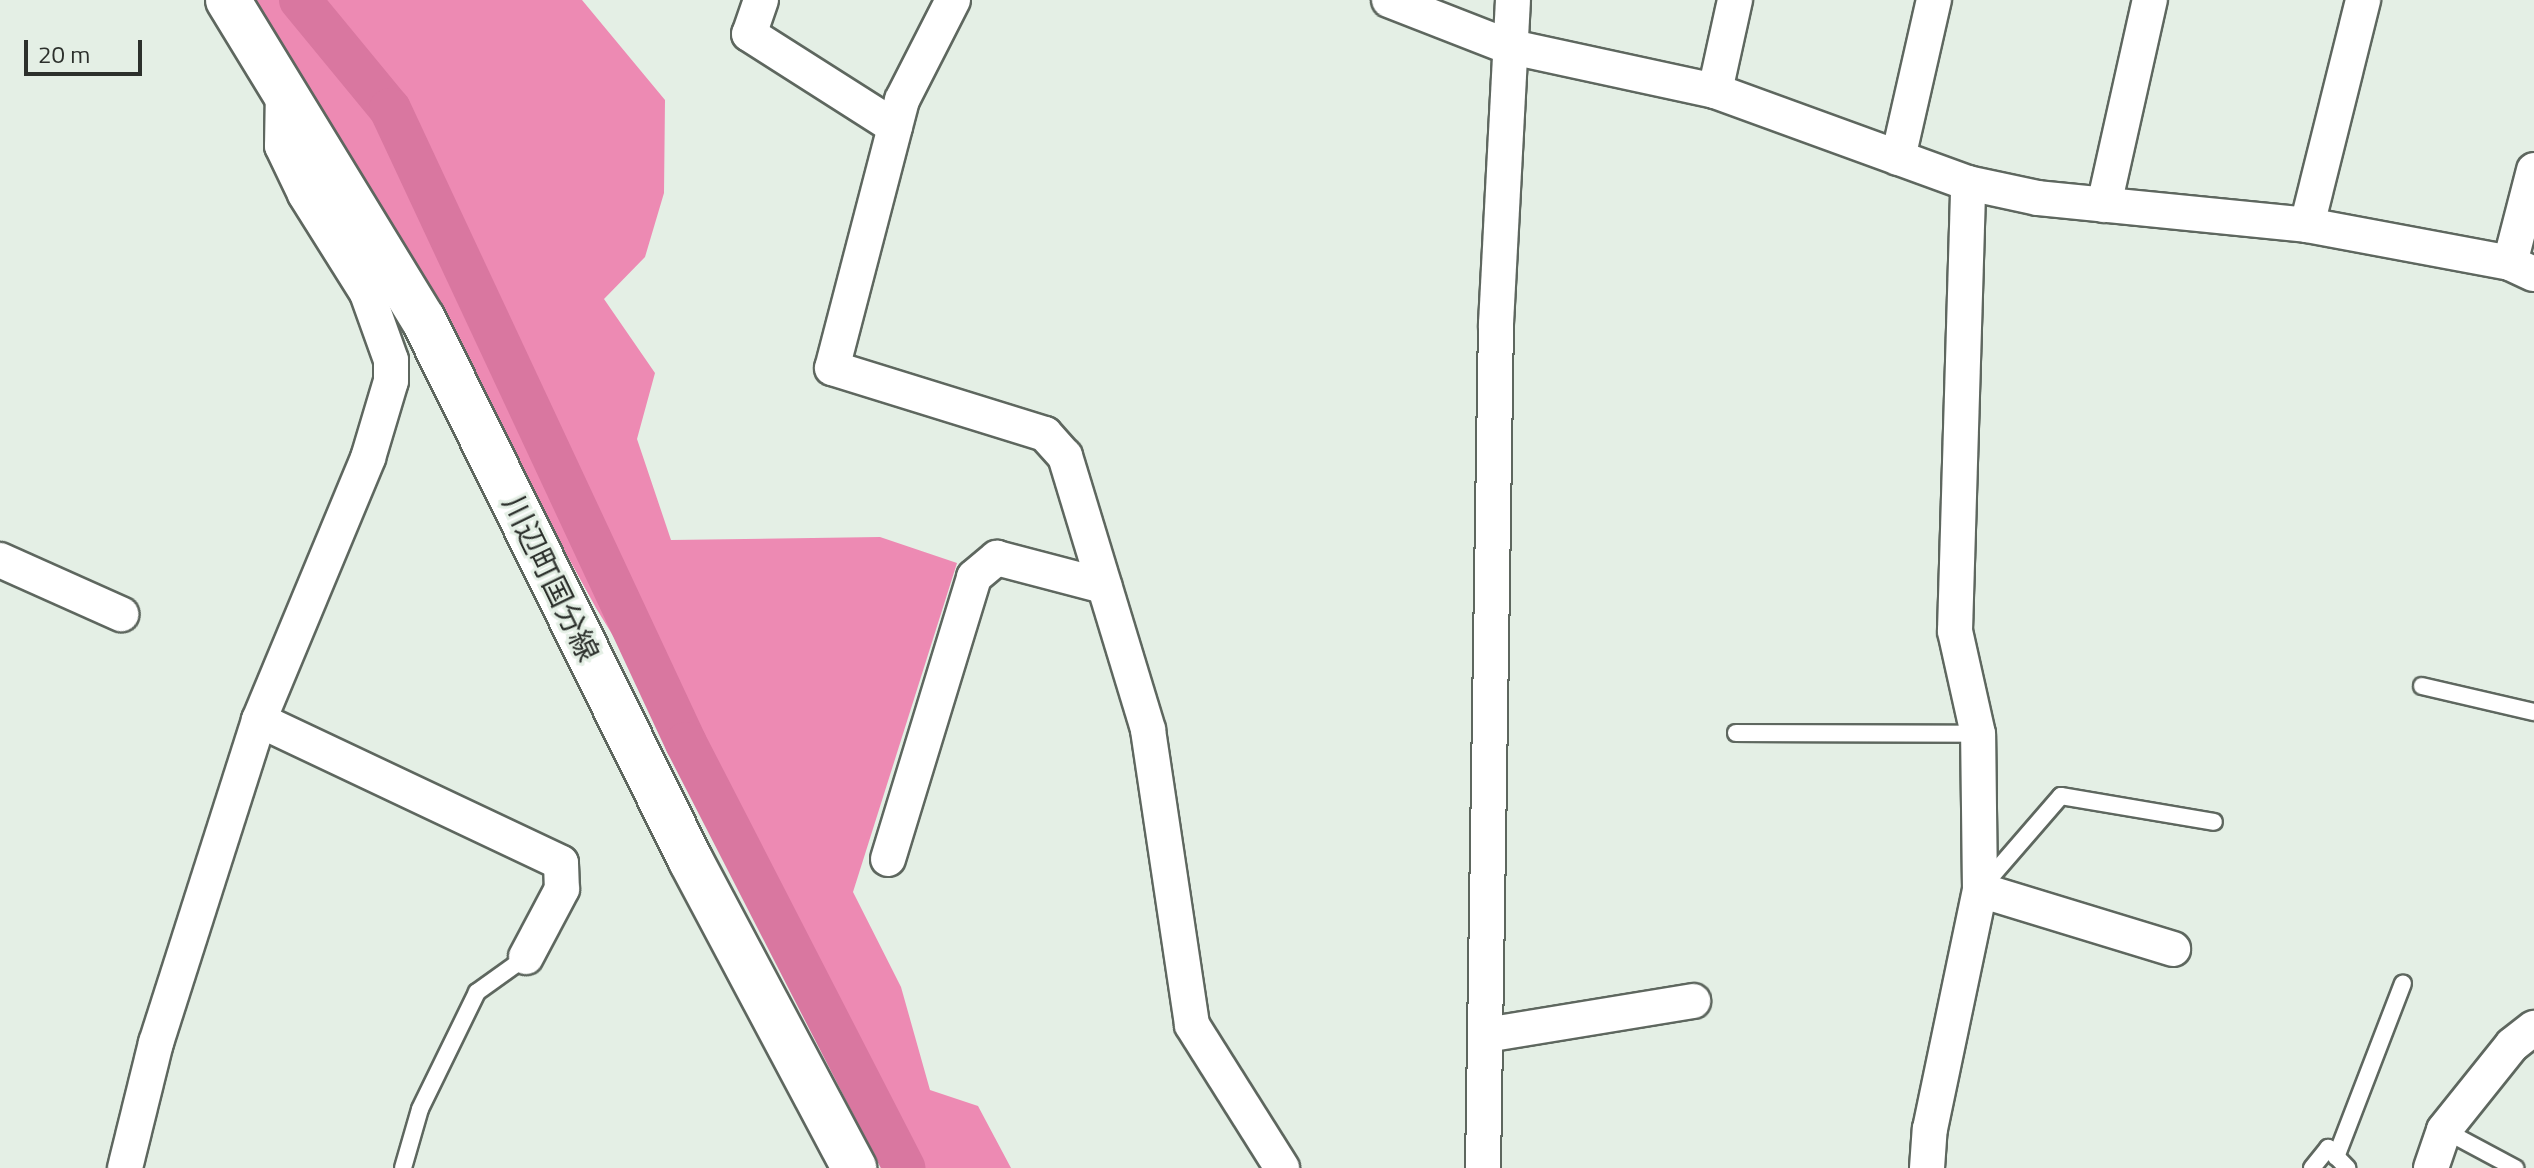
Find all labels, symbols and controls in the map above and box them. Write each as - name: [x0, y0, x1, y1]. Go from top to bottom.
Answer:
- scale bar: [28, 24, 146, 74]
- text: 20 m: [38, 36, 90, 72]
- street label: 川辺町国分線: [495, 489, 607, 667]

